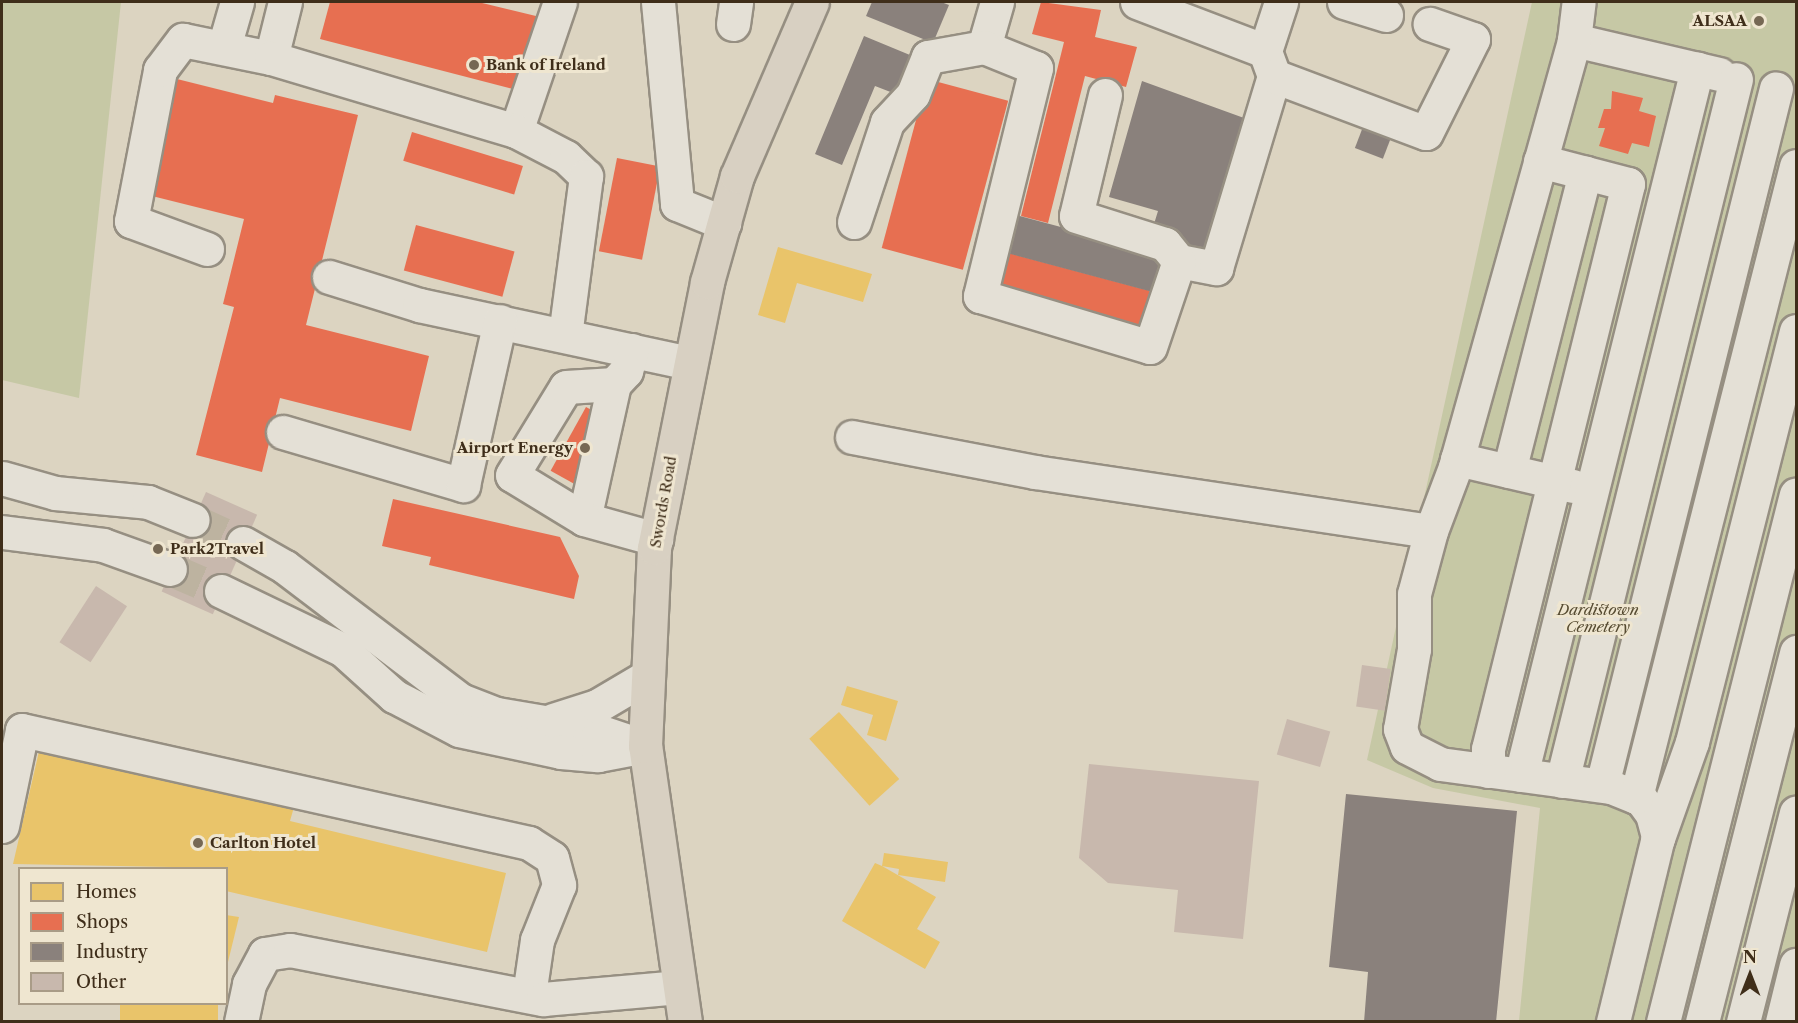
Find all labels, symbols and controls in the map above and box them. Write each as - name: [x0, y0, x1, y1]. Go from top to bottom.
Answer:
- place label: ALSAA: [1693, 12, 1747, 30]
- marker: ALSAA: [1752, 14, 1766, 28]
- place label: Bank of Ireland: [486, 56, 606, 74]
- marker: Bank of Ireland: [467, 58, 481, 72]
- place label: Airport Energy: [457, 439, 573, 457]
- marker: Airport Energy: [578, 441, 592, 455]
- street label: Swords Road: [646, 455, 680, 549]
- place label: Park2Travel: [170, 540, 264, 558]
- marker: Park2Travel: [151, 542, 165, 556]
- park label: Dardistown Cemetery: [1557, 600, 1639, 635]
- place label: Carlton Hotel: [210, 834, 316, 852]
- marker: Carlton Hotel: [191, 836, 205, 850]
- legend: [18, 867, 228, 1005]
- text: Homes: [76, 881, 137, 903]
- text: Shops: [76, 911, 128, 933]
- text: Industry: [76, 941, 148, 963]
- north arrow: [1720, 945, 1780, 1005]
- text: N: [1743, 947, 1757, 967]
- text: Other: [76, 971, 126, 993]

